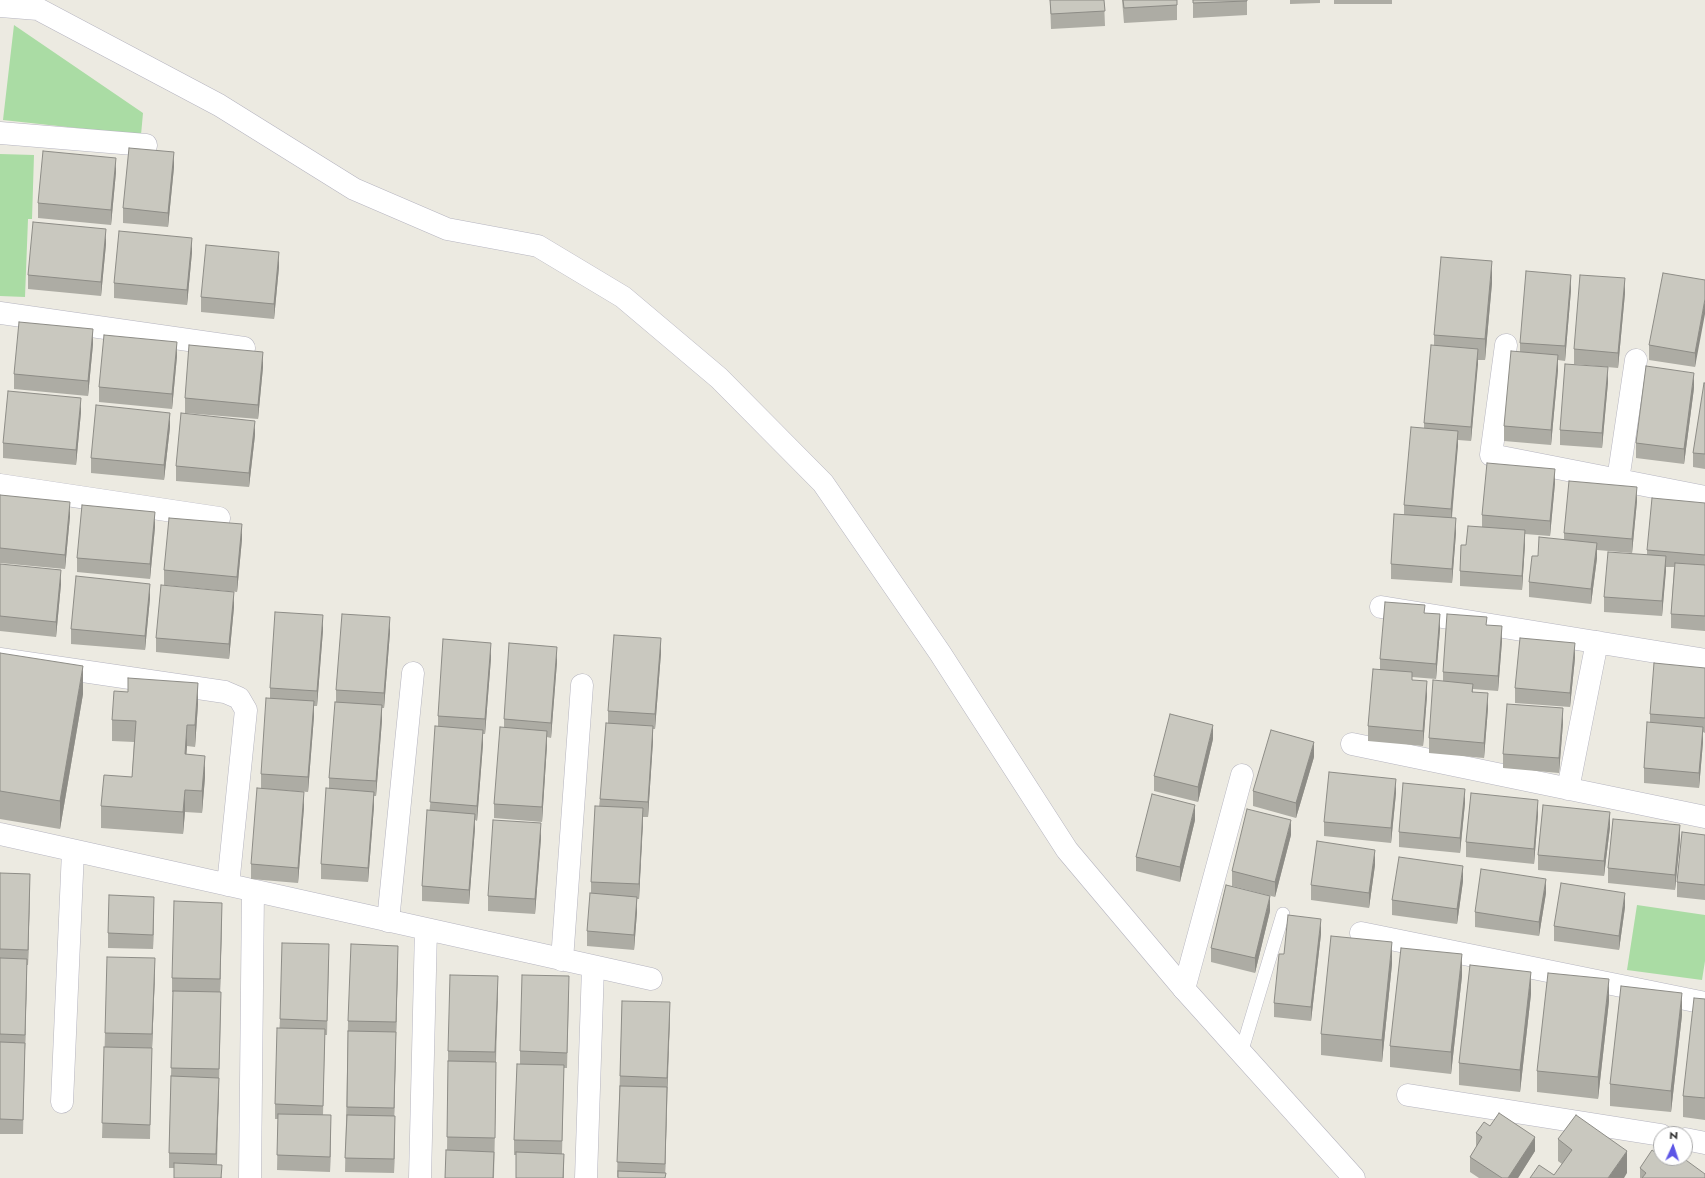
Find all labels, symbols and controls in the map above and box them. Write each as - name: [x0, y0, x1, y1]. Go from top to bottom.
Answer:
- north arrow: [1653, 1126, 1693, 1166]
- text: N: [1669, 1127, 1678, 1143]

